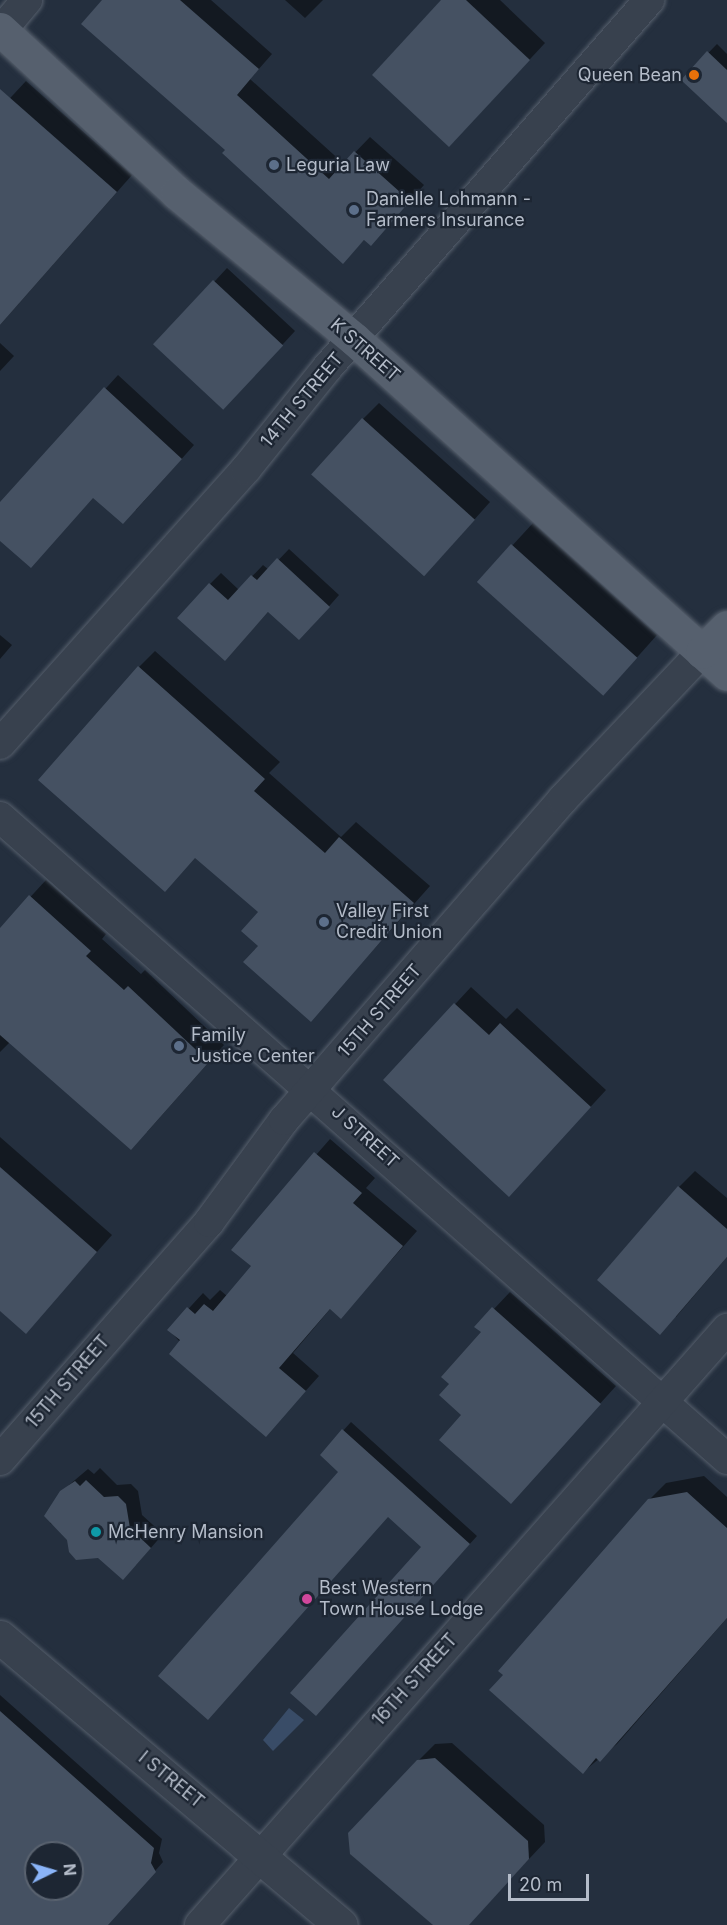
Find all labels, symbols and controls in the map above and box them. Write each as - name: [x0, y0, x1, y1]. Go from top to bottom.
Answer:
- place label: Queen Bean: [578, 64, 682, 86]
- marker: Queen Bean: [687, 68, 701, 82]
- place label: Leguria Law: [286, 154, 390, 176]
- marker: Leguria Law: [267, 158, 281, 172]
- place label: Danielle Lohmann - Farmers Insurance: [366, 189, 531, 232]
- marker: Danielle Lohmann - Farmers Insurance: [347, 203, 361, 217]
- street label: K STREET: [326, 314, 404, 386]
- street label: 14TH STREET: [256, 348, 348, 452]
- place label: Valley First Credit Union: [336, 901, 442, 944]
- marker: Valley First Credit Union: [317, 915, 331, 929]
- street label: 15TH STREET: [334, 960, 426, 1062]
- place label: Family Justice Center: [191, 1025, 315, 1068]
- marker: Family Justice Center: [172, 1039, 186, 1053]
- street label: J STREET: [327, 1101, 403, 1173]
- street label: 15TH STREET: [22, 1331, 114, 1433]
- place label: McHenry Mansion: [108, 1521, 264, 1543]
- marker: McHenry Mansion: [89, 1525, 103, 1539]
- place label: Best Western Town House Lodge: [319, 1578, 484, 1620]
- marker: Best Western Town House Lodge: [300, 1592, 314, 1606]
- street label: 16TH STREET: [368, 1629, 462, 1731]
- street label: I STREET: [134, 1747, 208, 1813]
- north arrow: [24, 1841, 84, 1901]
- scale bar: [511, 1862, 592, 1900]
- text: N: [59, 1863, 80, 1877]
- text: 20 m: [519, 1874, 562, 1895]

